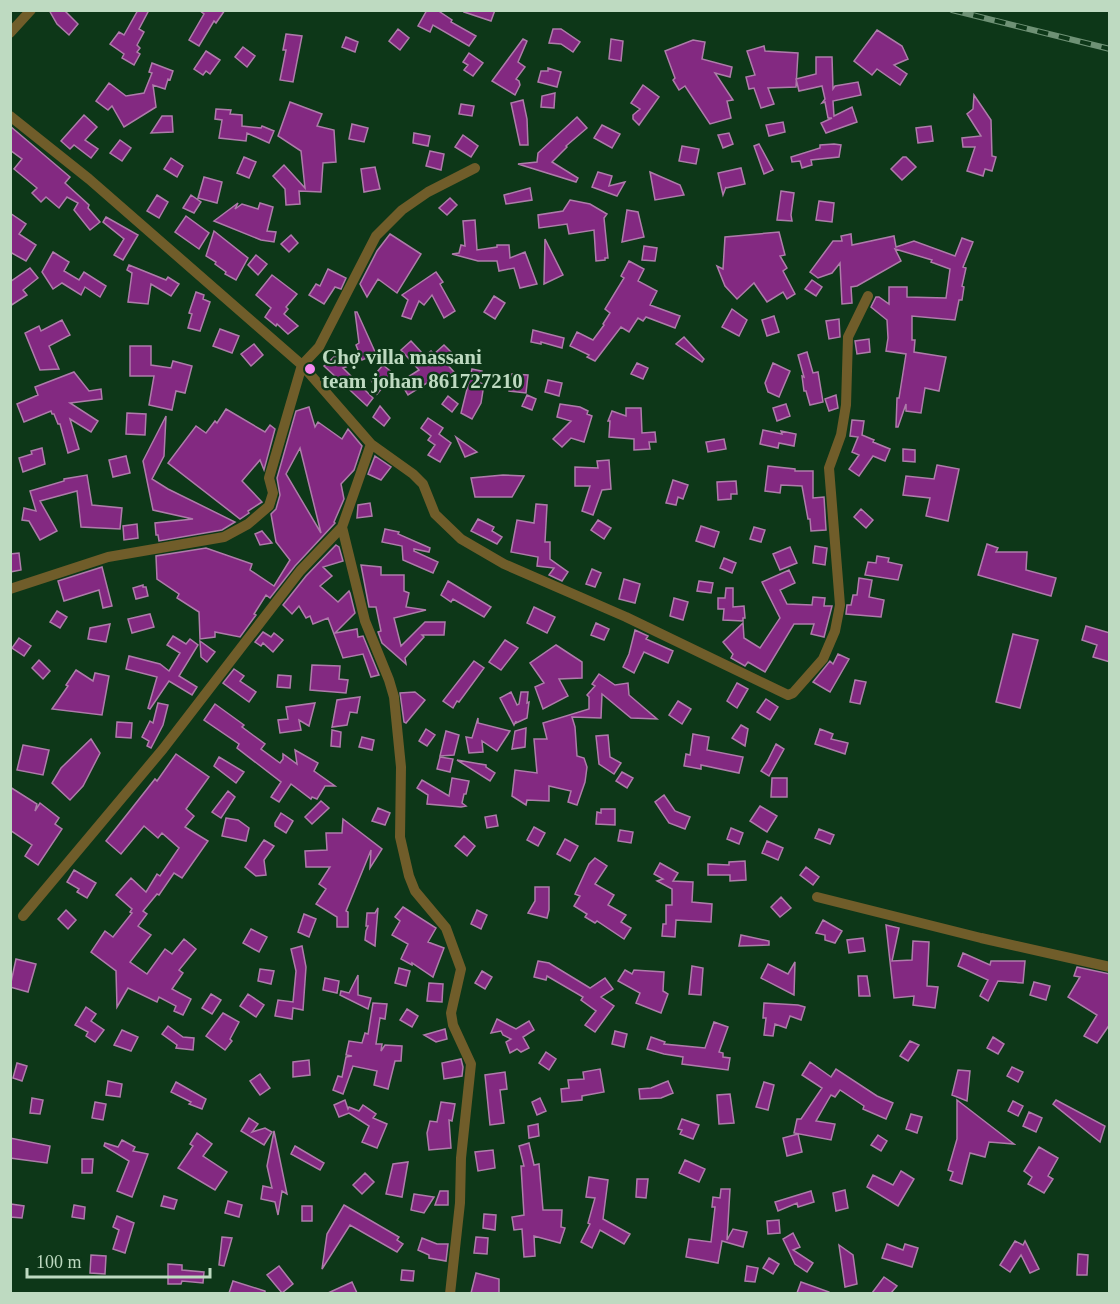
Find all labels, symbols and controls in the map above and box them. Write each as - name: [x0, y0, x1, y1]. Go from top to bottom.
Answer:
- place label: Chợ villa massani team johan 861727210: [322, 345, 523, 393]
- marker: Chợ villa massani team johan 861727210: [303, 362, 317, 376]
- scale bar: [27, 1241, 210, 1279]
- text: 100 m: [36, 1252, 82, 1272]

